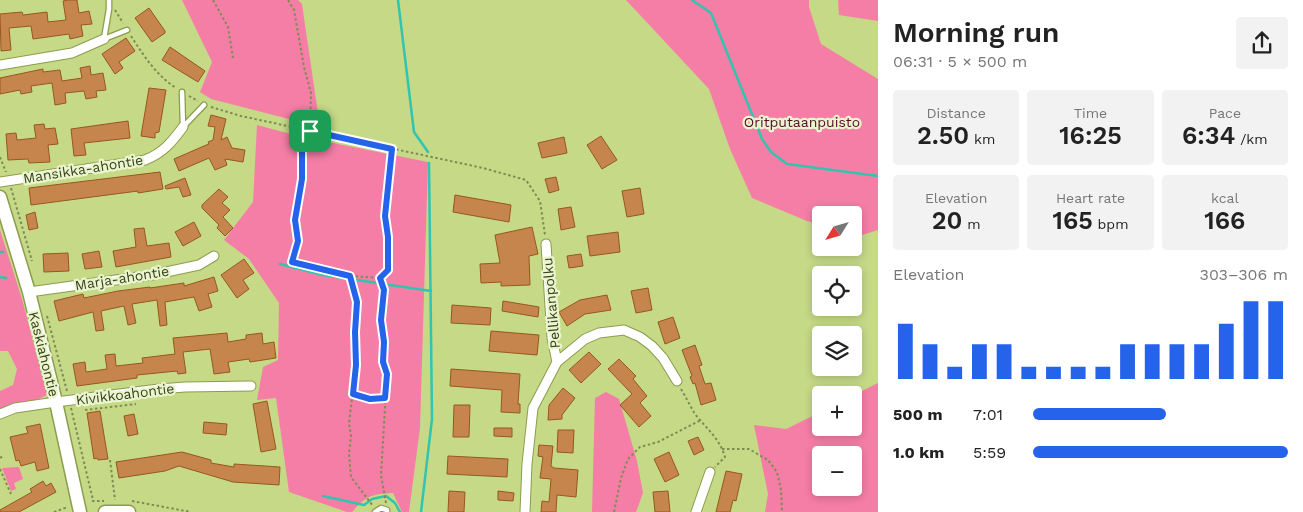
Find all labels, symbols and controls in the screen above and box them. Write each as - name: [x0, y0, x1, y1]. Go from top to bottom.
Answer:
- text: Morning run: [893, 16, 1059, 49]
- button: share: [1236, 17, 1288, 69]
- text: 06:31 · 5 × 500 m: [893, 52, 1027, 71]
- text: Distance: [926, 105, 986, 121]
- text: Time: [1074, 105, 1107, 121]
- text: Pace: [1209, 105, 1241, 121]
- pin: [289, 110, 331, 152]
- park label: Oritputaanpuisto: [744, 114, 860, 130]
- icon: arrive: [296, 117, 324, 145]
- text: 2.50: [917, 121, 969, 150]
- text: 16:25: [1059, 121, 1122, 150]
- text: 6:34: [1182, 121, 1235, 150]
- text: km: [969, 131, 995, 147]
- text: /km: [1235, 131, 1268, 147]
- street label: Mansikka-ahontie: [22, 152, 144, 186]
- text: Elevation: [925, 190, 987, 206]
- text: Heart rate: [1056, 190, 1125, 206]
- text: kcal: [1211, 190, 1239, 206]
- north arrow: [812, 206, 862, 256]
- map controls: [812, 206, 862, 496]
- text: 20: [932, 206, 962, 235]
- text: 165: [1053, 206, 1093, 235]
- text: 166: [1204, 206, 1245, 235]
- text: m: [962, 216, 981, 232]
- text: bpm: [1093, 216, 1128, 232]
- street label: Pellikanpolku: [539, 257, 563, 349]
- street label: Marja-ahontie: [74, 263, 170, 293]
- text: Elevation: [893, 265, 964, 284]
- text: 303–306 m: [1200, 265, 1288, 284]
- button: locate: [812, 266, 862, 316]
- street label: Kaskiahontie: [26, 310, 62, 398]
- button: layers: [812, 326, 862, 376]
- street label: Kivikkoahontie: [75, 380, 175, 408]
- button: +: [812, 386, 862, 436]
- text: 500 m: [893, 405, 943, 424]
- text: 7:01: [973, 405, 1003, 424]
- text: 1.0 km: [893, 443, 944, 462]
- text: 5:59: [973, 443, 1006, 462]
- button: −: [812, 446, 862, 496]

